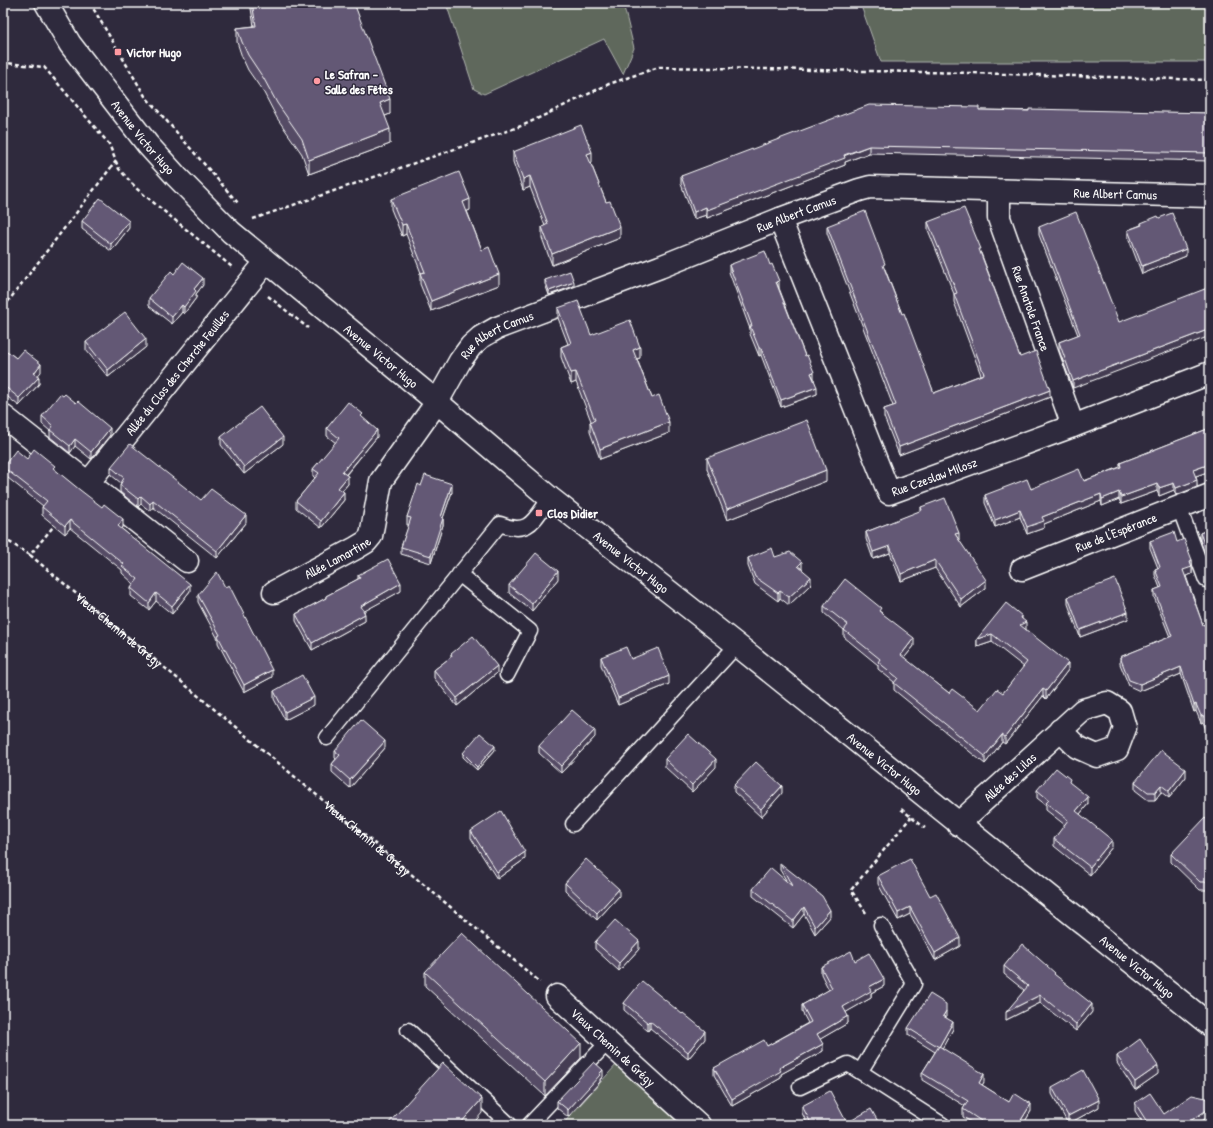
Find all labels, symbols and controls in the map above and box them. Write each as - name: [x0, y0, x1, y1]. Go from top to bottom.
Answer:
- place label: Victor Hugo: [126, 43, 182, 62]
- marker: Victor Hugo: [113, 47, 123, 57]
- place label: Le Safran - Salle des Fêtes: [325, 65, 393, 98]
- marker: Le Safran - Salle des Fêtes: [312, 76, 322, 86]
- street label: Avenue Victor Hugo: [107, 96, 179, 178]
- street label: Rue Albert Camus: [1073, 183, 1157, 204]
- street label: Rue Albert Camus: [754, 190, 838, 237]
- street label: Rue Anatole France: [1008, 263, 1055, 353]
- street label: Allée du Clos des Cherche Feuilles: [121, 306, 233, 439]
- street label: Rue Albert Camus: [456, 306, 536, 362]
- street label: Avenue Victor Hugo: [340, 320, 422, 392]
- street label: Rue Czeslaw Milosz: [889, 453, 980, 500]
- place label: Clos Didier: [547, 504, 599, 522]
- marker: Clos Didier: [534, 508, 544, 518]
- street label: Rue de l'Espérance: [1073, 508, 1159, 556]
- street label: Avenue Victor Hugo: [590, 526, 673, 597]
- street label: Allée Lamartine: [301, 533, 375, 583]
- street label: Vieux Chemin de Grégy: [71, 588, 167, 672]
- street label: Avenue Victor Hugo: [843, 728, 926, 799]
- street label: Allée des Lilas: [980, 748, 1040, 805]
- street label: Vieux Chemin de Grégy: [320, 796, 415, 880]
- street label: Avenue Victor Hugo: [1096, 931, 1178, 1002]
- street label: Vieux Chemin de Grégy: [567, 1004, 660, 1091]

